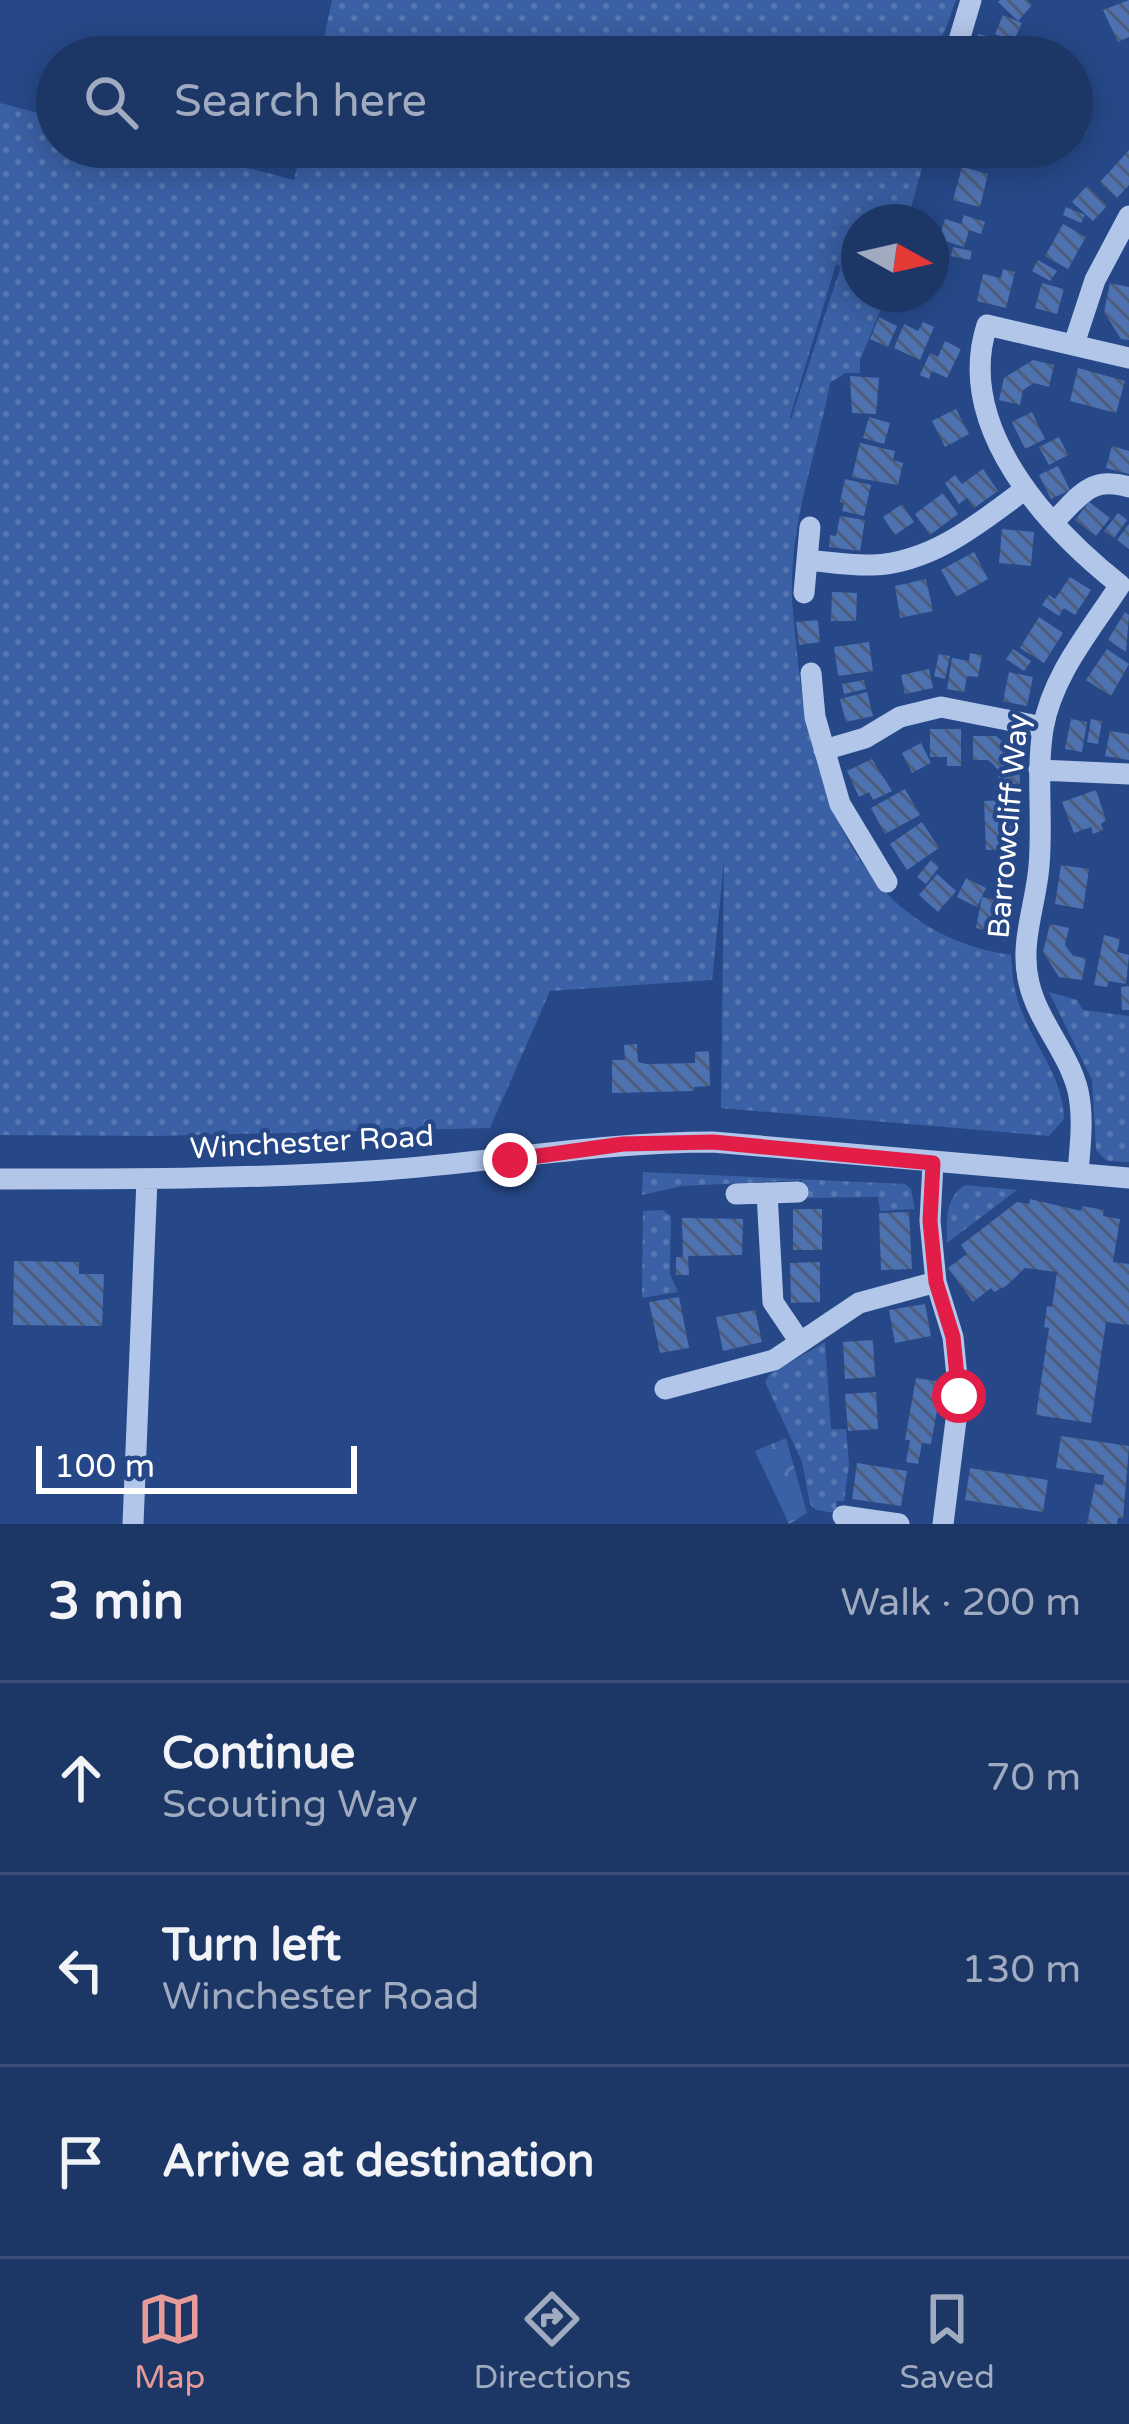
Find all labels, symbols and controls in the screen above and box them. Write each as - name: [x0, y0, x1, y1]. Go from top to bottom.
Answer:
- search box: [36, 36, 1093, 168]
- icon: search: [78, 69, 144, 135]
- text: Search here: [174, 75, 427, 129]
- north arrow: [841, 204, 949, 312]
- street label: Barrowcliff Way: [980, 712, 1037, 940]
- street label: Winchester Road: [189, 1118, 435, 1167]
- route end: [483, 1133, 537, 1187]
- route start: [932, 1369, 986, 1423]
- scale bar: [36, 1440, 357, 1493]
- text: 100 m: [54, 1447, 155, 1486]
- text: 3 min: [48, 1571, 184, 1633]
- text: Walk · 200 m: [840, 1579, 1081, 1626]
- text: Continue: [162, 1727, 355, 1781]
- icon: ahead: [48, 1745, 114, 1811]
- text: 70 m: [986, 1754, 1081, 1801]
- text: Scouting Way: [162, 1781, 418, 1828]
- text: Turn left: [162, 1919, 341, 1973]
- icon: left: [48, 1937, 114, 2003]
- text: 130 m: [962, 1946, 1081, 1993]
- text: Winchester Road: [162, 1973, 479, 2020]
- icon: arrive: [48, 2129, 114, 2195]
- text: Arrive at destination: [162, 2135, 594, 2189]
- tab: Map: [134, 2286, 205, 2397]
- tab: Directions: [473, 2286, 631, 2397]
- tab: Saved: [900, 2286, 995, 2397]

